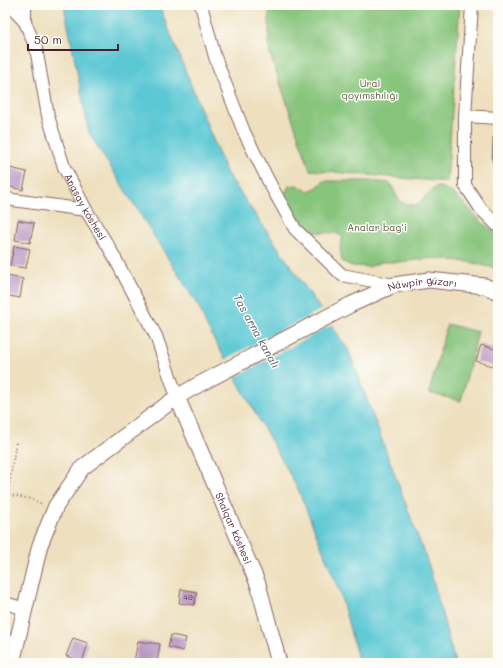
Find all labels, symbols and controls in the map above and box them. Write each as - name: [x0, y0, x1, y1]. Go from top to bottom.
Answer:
- scale bar: [28, 26, 118, 52]
- text: 50 m: [34, 31, 62, 47]
- park label: Ural qoyımshılıǵı: [342, 76, 398, 102]
- street label: Anasay kóshesi: [61, 171, 110, 243]
- park label: Analar bagʻi: [347, 220, 407, 234]
- street label: Náwpir gúzarı: [385, 273, 458, 294]
- water label: Tas arna kanalı: [230, 291, 284, 371]
- street label: Shalqar kóshesi: [212, 490, 256, 566]
- house number: 49: [183, 592, 193, 602]

